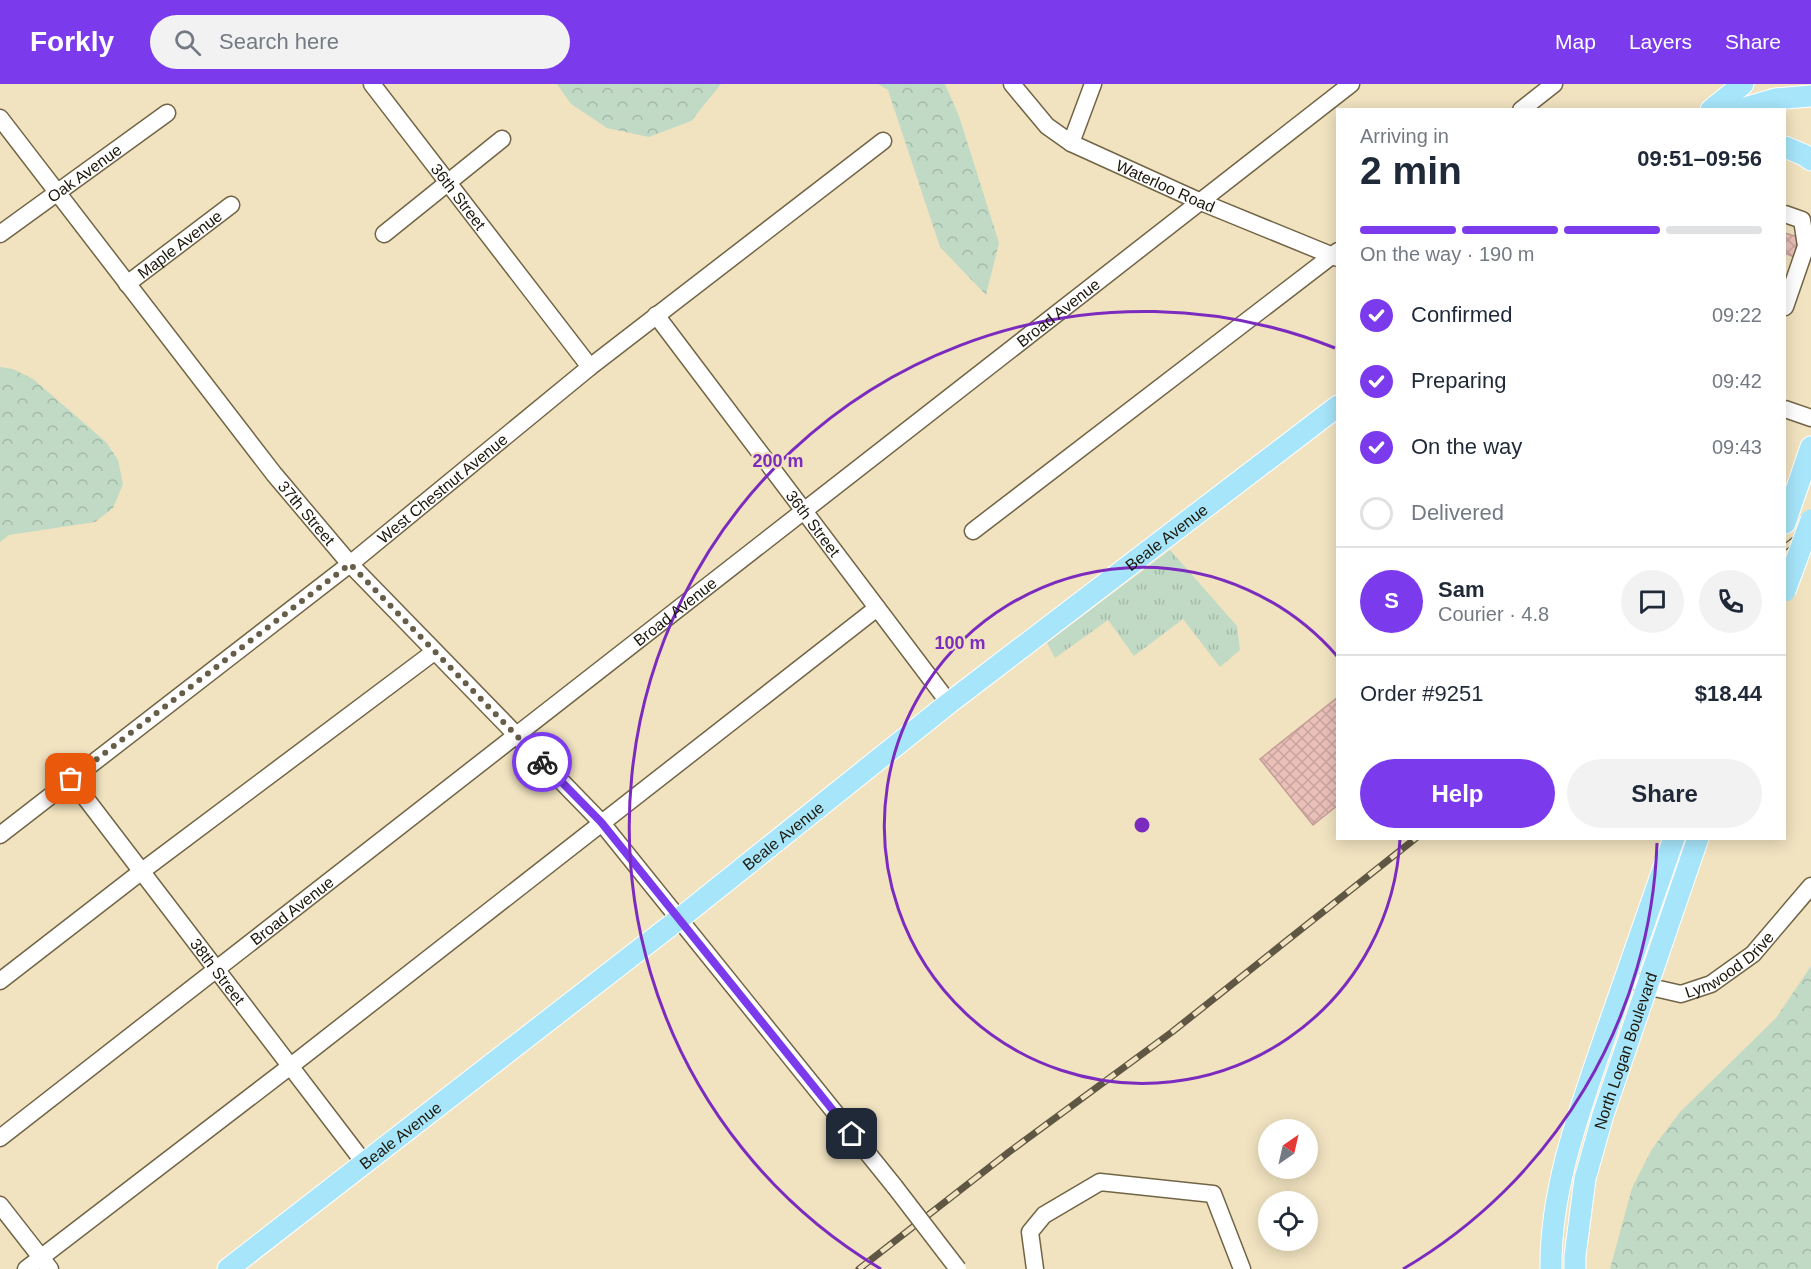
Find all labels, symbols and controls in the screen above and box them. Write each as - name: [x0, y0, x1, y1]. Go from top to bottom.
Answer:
- search box: [150, 15, 570, 69]
- text: Forkly: [30, 26, 114, 57]
- icon: search: [171, 26, 204, 59]
- text: Search here: [219, 29, 339, 54]
- text: Map: [1555, 30, 1596, 53]
- text: Layers: [1629, 30, 1692, 53]
- text: Share: [1725, 30, 1781, 53]
- text: Arriving in: [1360, 125, 1449, 147]
- street label: Oak Avenue: [44, 141, 124, 205]
- text: 09:51–09:56: [1637, 146, 1762, 171]
- text: 2 min: [1360, 149, 1462, 192]
- street label: Waterloo Road: [1114, 156, 1217, 215]
- street label: 36th Street: [428, 160, 490, 233]
- street label: Maple Avenue: [134, 207, 225, 281]
- text: On the way · 190 m: [1360, 243, 1535, 265]
- street label: Broad Avenue: [1013, 275, 1103, 350]
- icon: check: [1360, 299, 1393, 332]
- text: Confirmed: [1411, 302, 1512, 327]
- text: 09:22: [1712, 304, 1762, 326]
- icon: check: [1360, 365, 1393, 398]
- text: Preparing: [1411, 368, 1506, 393]
- text: 09:42: [1712, 370, 1762, 392]
- street label: West Chestnut Avenue: [374, 430, 510, 546]
- icon: check: [1360, 431, 1393, 464]
- text: On the way: [1411, 434, 1522, 459]
- text: 09:43: [1712, 436, 1762, 458]
- text: 200 m: [752, 451, 804, 471]
- street label: 37th Street: [275, 477, 339, 549]
- street label: 36th Street: [783, 487, 844, 560]
- street label: Beale Avenue: [1122, 500, 1211, 574]
- text: Delivered: [1411, 500, 1504, 525]
- button: chat: [1621, 570, 1684, 633]
- button: phone: [1699, 570, 1762, 633]
- street label: Broad Avenue: [630, 574, 720, 649]
- text: Sam: [1438, 577, 1484, 602]
- text: S: [1384, 588, 1399, 613]
- text: Courier · 4.8: [1438, 603, 1549, 625]
- text: 100 m: [934, 633, 986, 653]
- text: Order #9251: [1360, 681, 1484, 706]
- text: $18.44: [1695, 681, 1762, 706]
- courier: [512, 732, 572, 792]
- icon: bike: [526, 746, 559, 779]
- pin: [45, 753, 96, 804]
- button: Help: [1360, 759, 1555, 828]
- button: Share: [1567, 759, 1762, 828]
- icon: bag: [54, 762, 87, 795]
- street label: Beale Avenue: [739, 798, 827, 873]
- centre of rings: [1132, 815, 1152, 835]
- street label: Broad Avenue: [247, 873, 337, 948]
- street label: Lynwood Drive: [1683, 928, 1777, 1001]
- street label: 38th Street: [187, 935, 249, 1008]
- street label: North Logan Boulevard: [1591, 970, 1660, 1131]
- street label: Beale Avenue: [356, 1098, 444, 1172]
- pin: [826, 1108, 877, 1159]
- icon: home: [835, 1117, 868, 1150]
- north arrow: [1258, 1119, 1318, 1179]
- map controls: [1258, 1119, 1318, 1251]
- button: locate: [1258, 1191, 1318, 1251]

